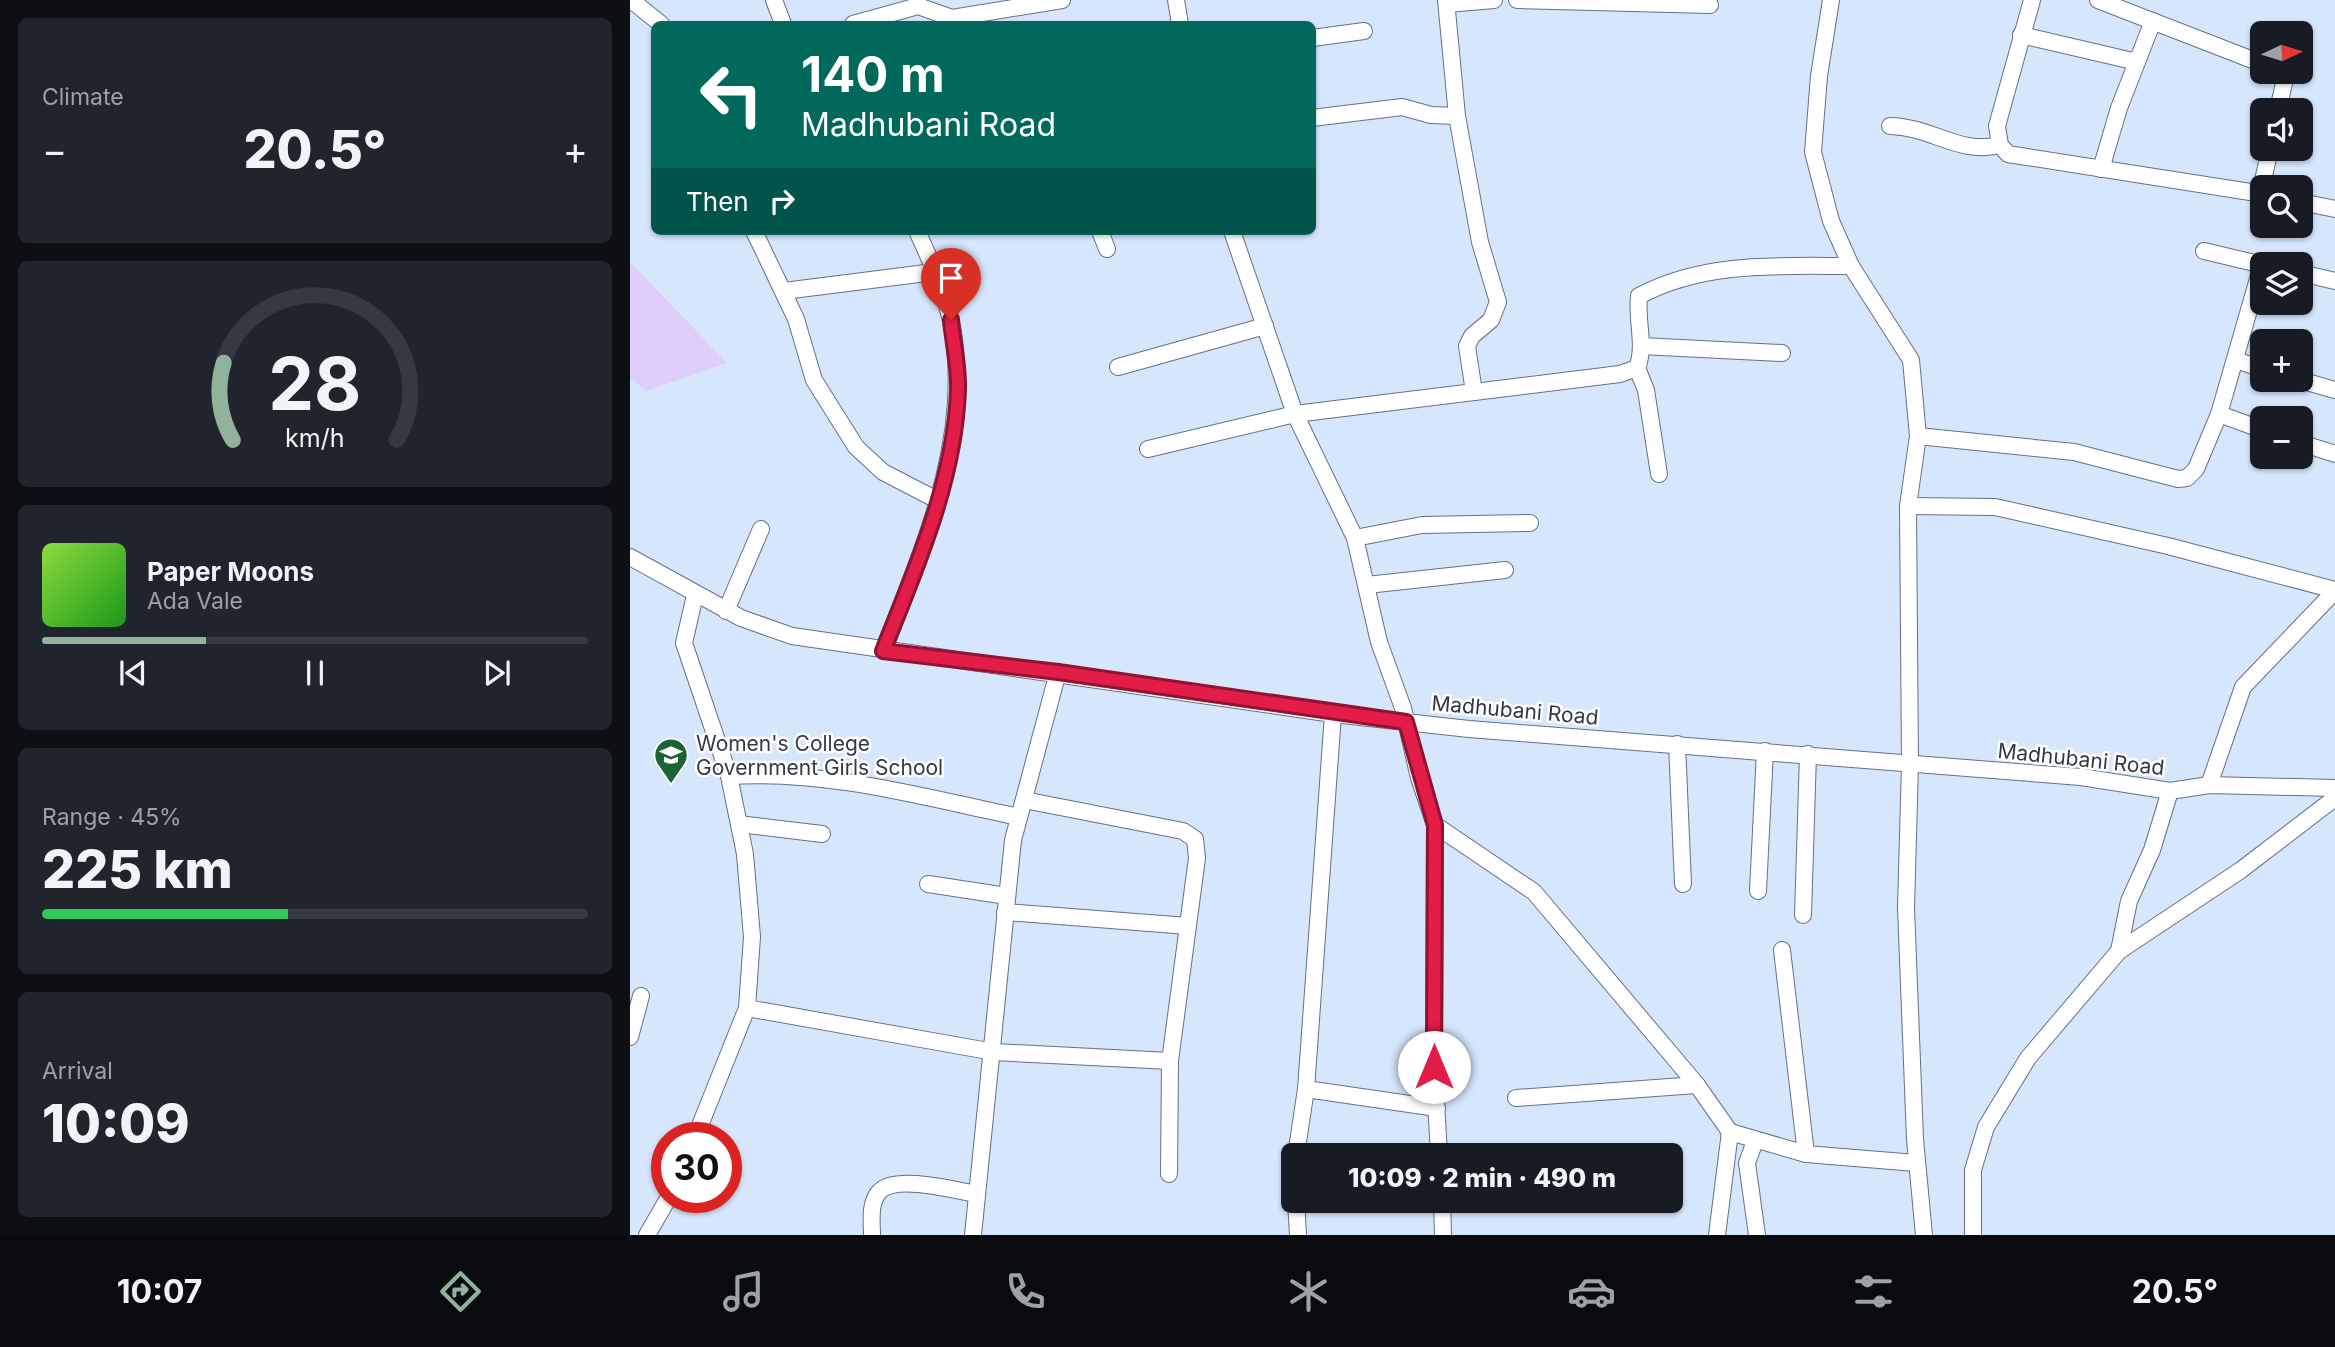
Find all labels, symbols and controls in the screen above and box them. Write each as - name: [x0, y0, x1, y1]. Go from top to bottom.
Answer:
- north arrow: [2250, 21, 2314, 84]
- map controls: [2250, 21, 2313, 469]
- text: 140 m: [801, 45, 945, 104]
- icon: left: [686, 49, 777, 140]
- text: Climate: [42, 83, 124, 111]
- button: sound: [2250, 98, 2313, 161]
- text: Madhubani Road: [801, 105, 1056, 144]
- text: 20.5°: [243, 118, 387, 181]
- text: −: [42, 127, 67, 173]
- text: +: [563, 127, 588, 173]
- button: search: [2250, 175, 2313, 238]
- icon: right: [763, 182, 801, 220]
- text: Then: [686, 186, 749, 217]
- pin: [921, 248, 981, 320]
- button: layers: [2250, 252, 2313, 315]
- icon: arrive: [932, 259, 970, 297]
- button: +: [2250, 329, 2313, 392]
- text: 28: [268, 340, 362, 429]
- button: −: [2250, 406, 2313, 469]
- text: km/h: [285, 423, 345, 453]
- text: Paper Moons: [147, 556, 314, 587]
- text: Ada Vale: [147, 587, 243, 615]
- icon: previous: [114, 654, 152, 692]
- icon: pause: [296, 654, 334, 692]
- icon: next: [478, 654, 516, 692]
- street label: Madhubani Road: [1431, 690, 1599, 730]
- place label: Women's College Government Girls School: [696, 731, 943, 780]
- school or university icon: Women's College Government Girls School: [652, 736, 690, 785]
- street label: Madhubani Road: [1996, 738, 2166, 780]
- text: Range · 45%: [42, 803, 182, 831]
- text: 225 km: [42, 838, 233, 901]
- position arrow: [1397, 1030, 1471, 1104]
- text: Arrival: [42, 1057, 113, 1085]
- text: 10:09: [42, 1092, 190, 1155]
- speed limit sign: 30: [651, 1122, 742, 1213]
- text: 10:09 · 2 min · 490 m: [1348, 1162, 1616, 1193]
- icon: directions: [436, 1267, 485, 1316]
- icon: music: [719, 1267, 768, 1316]
- icon: phone: [1001, 1267, 1050, 1316]
- icon: climate: [1284, 1267, 1333, 1316]
- icon: car: [1567, 1267, 1616, 1316]
- icon: filters: [1849, 1267, 1898, 1316]
- text: 10:07: [117, 1272, 202, 1311]
- text: 20.5°: [2132, 1272, 2218, 1311]

